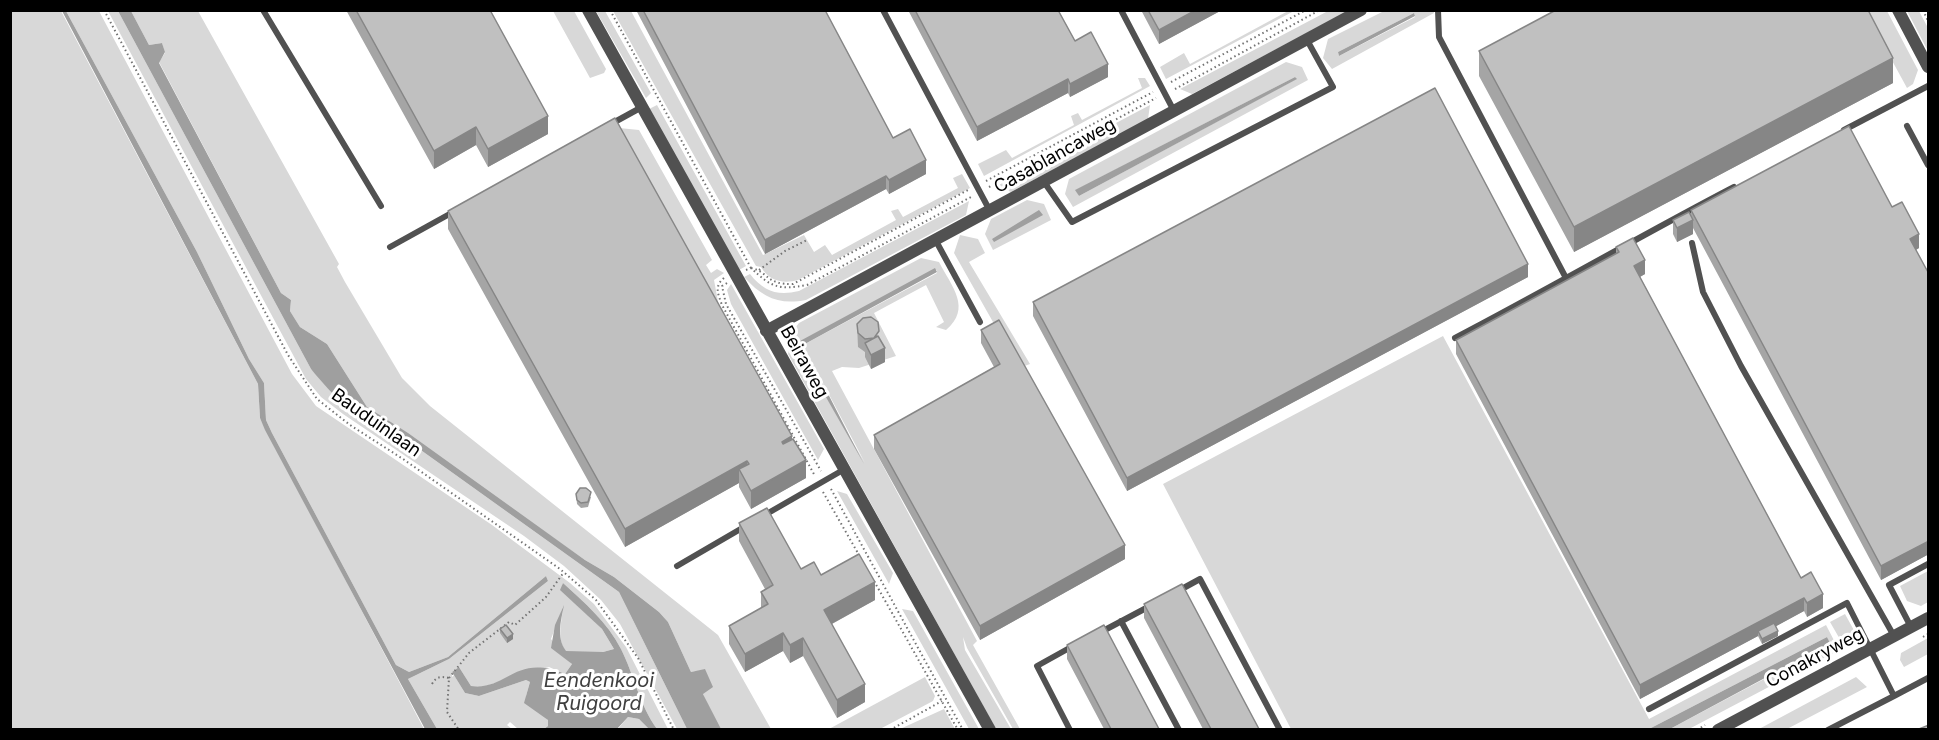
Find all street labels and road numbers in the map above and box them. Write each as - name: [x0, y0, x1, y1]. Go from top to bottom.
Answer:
- street label: Casablancaweg: [991, 114, 1119, 198]
- street label: Beiraweg: [775, 322, 833, 402]
- street label: Bauduinlaan: [327, 384, 425, 462]
- street label: Conakryweg: [1762, 623, 1868, 693]

